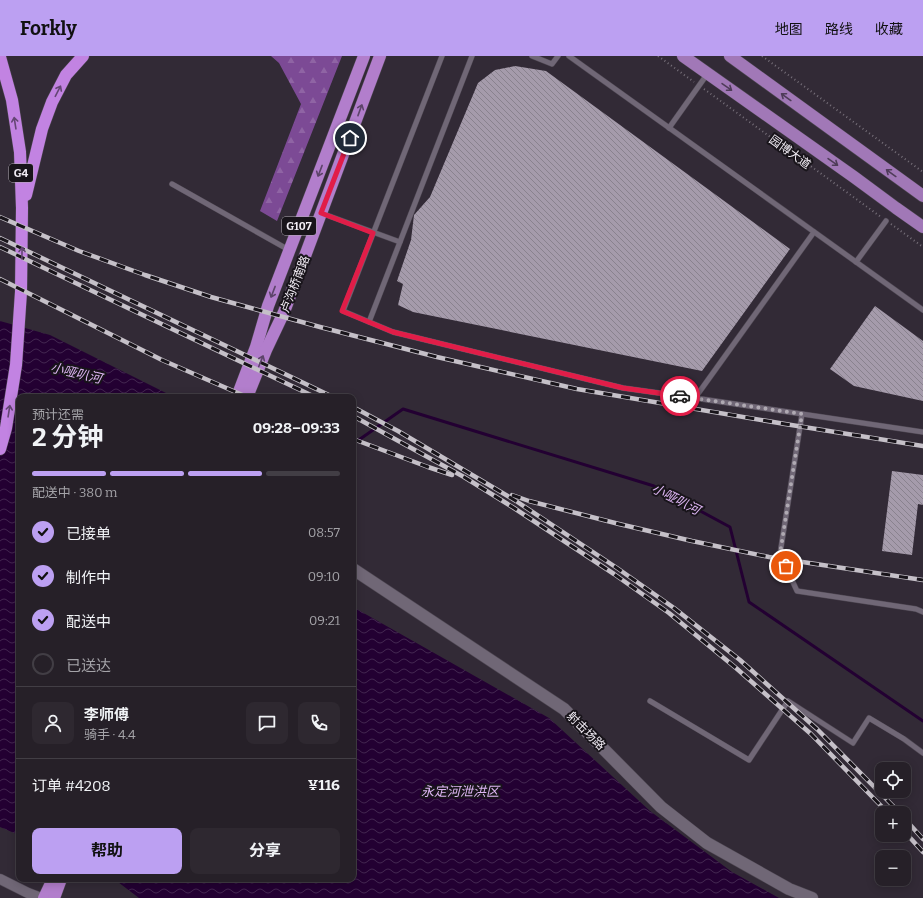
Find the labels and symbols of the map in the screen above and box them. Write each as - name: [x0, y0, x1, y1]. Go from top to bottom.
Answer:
- one-way arrow: [721, 83, 732, 91]
- one-way arrow: [55, 85, 62, 97]
- one-way arrow: [781, 93, 792, 101]
- one-way arrow: [357, 103, 364, 116]
- one-way arrow: [11, 117, 19, 130]
- pin: [333, 121, 367, 155]
- street label: 园博大道: [766, 132, 814, 172]
- one-way arrow: [827, 158, 838, 166]
- road number: G4: [9, 164, 33, 182]
- one-way arrow: [316, 165, 324, 177]
- one-way arrow: [886, 169, 897, 178]
- road number: G107: [282, 217, 316, 235]
- one-way arrow: [18, 247, 25, 260]
- street label: 卢沟桥南路: [278, 253, 312, 315]
- one-way arrow: [269, 286, 277, 298]
- one-way arrow: [258, 355, 266, 367]
- water label: 小哑叭河: [49, 360, 106, 387]
- courier: [660, 376, 700, 416]
- one-way arrow: [5, 405, 13, 418]
- water label: 小哑叭河: [649, 481, 705, 519]
- pin: [769, 549, 803, 583]
- street label: 射击场路: [564, 709, 608, 753]
- water label: 永定河泄洪区: [421, 784, 501, 799]

